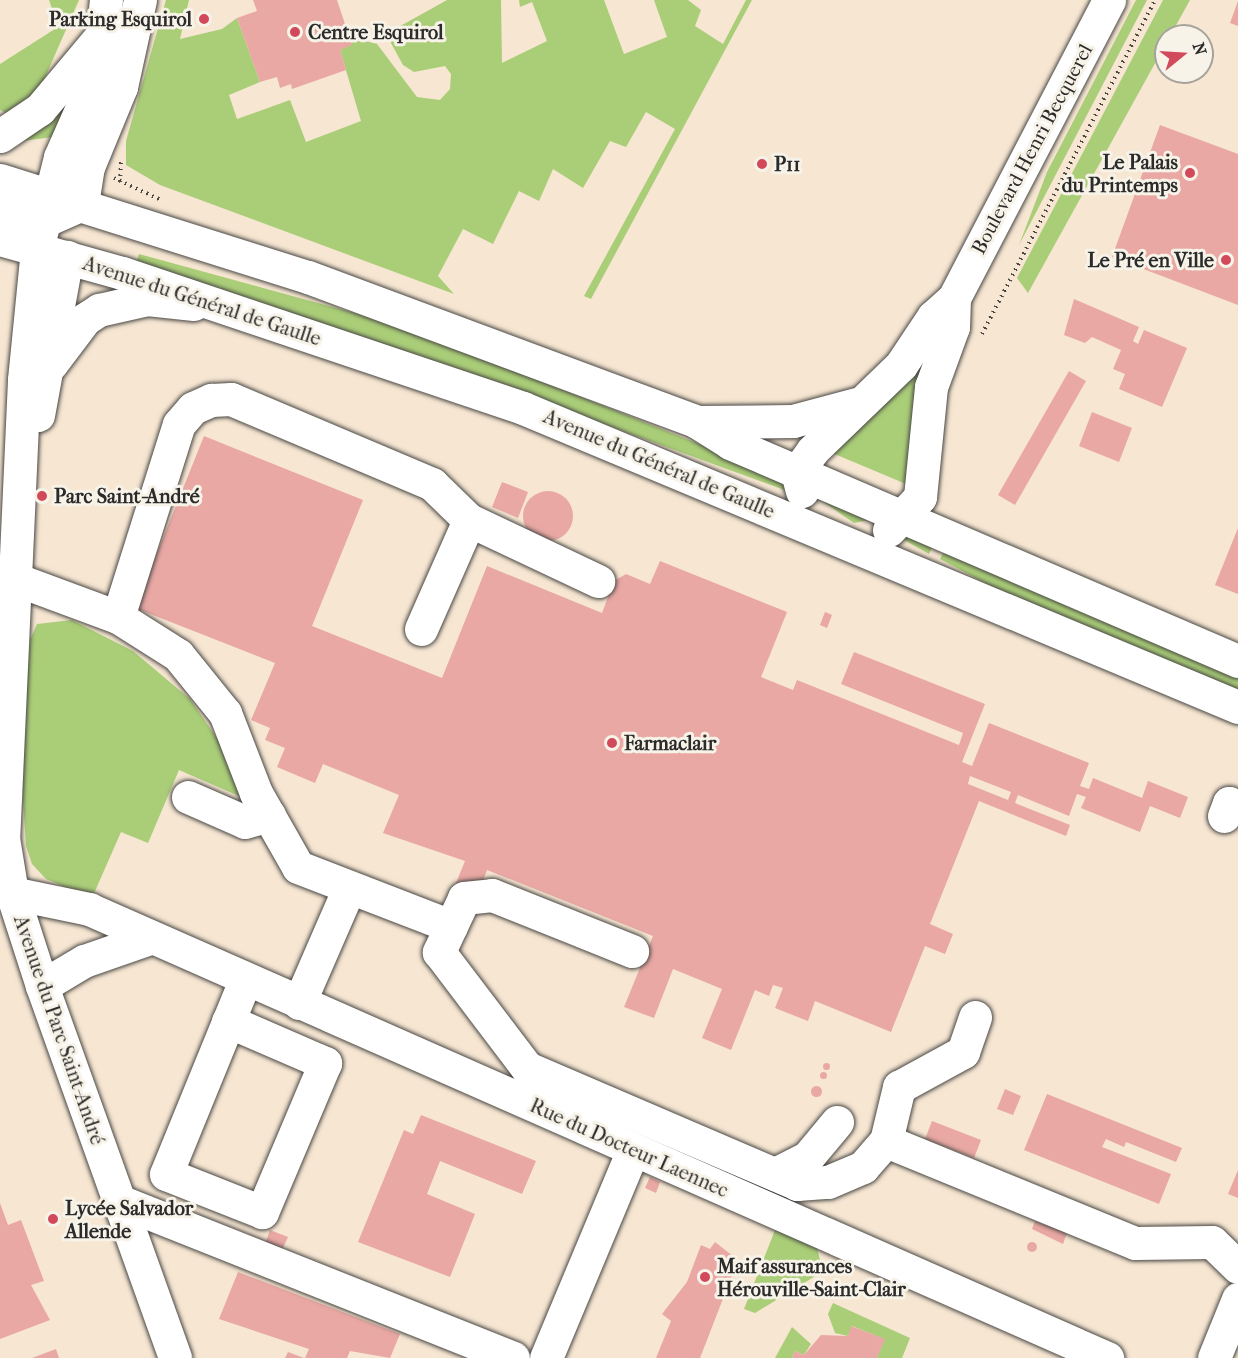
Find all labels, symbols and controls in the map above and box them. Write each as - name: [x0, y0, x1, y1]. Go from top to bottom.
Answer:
- place label: Parking Esquirol: [49, 7, 192, 31]
- marker: Parking Esquirol: [197, 12, 211, 26]
- place label: Centre Esquirol: [308, 20, 444, 44]
- marker: Centre Esquirol: [286, 23, 304, 41]
- north arrow: [1154, 24, 1214, 84]
- street label: Boulevard Henri Becquerel: [966, 40, 1098, 258]
- text: N: [1189, 40, 1211, 58]
- place label: Le Palais du Printemps: [1062, 150, 1178, 197]
- place label: P11: [774, 152, 800, 176]
- marker: P11: [755, 157, 769, 171]
- marker: Le Palais du Printemps: [1183, 166, 1197, 180]
- place label: Le Pré en Ville: [1088, 248, 1214, 272]
- street label: Avenue du Général de Gaulle: [80, 251, 324, 351]
- marker: Le Pré en Ville: [1219, 253, 1233, 267]
- street label: Avenue du Général de Gaulle: [540, 404, 778, 524]
- place label: Parc Saint-André: [54, 484, 200, 508]
- marker: Parc Saint-André: [35, 489, 49, 503]
- place label: Farmaclair: [624, 731, 716, 755]
- marker: Farmaclair: [605, 736, 619, 750]
- street label: Avenue du Parc Saint-André: [8, 912, 110, 1148]
- street label: Rue du Docteur Laennec: [526, 1093, 732, 1203]
- place label: Lycée Salvador Allende: [65, 1196, 193, 1243]
- marker: Lycée Salvador Allende: [46, 1212, 60, 1226]
- place label: Maif assurances Hérouville-Saint-Clair: [717, 1254, 906, 1301]
- marker: Maif assurances Hérouville-Saint-Clair: [698, 1270, 712, 1284]

